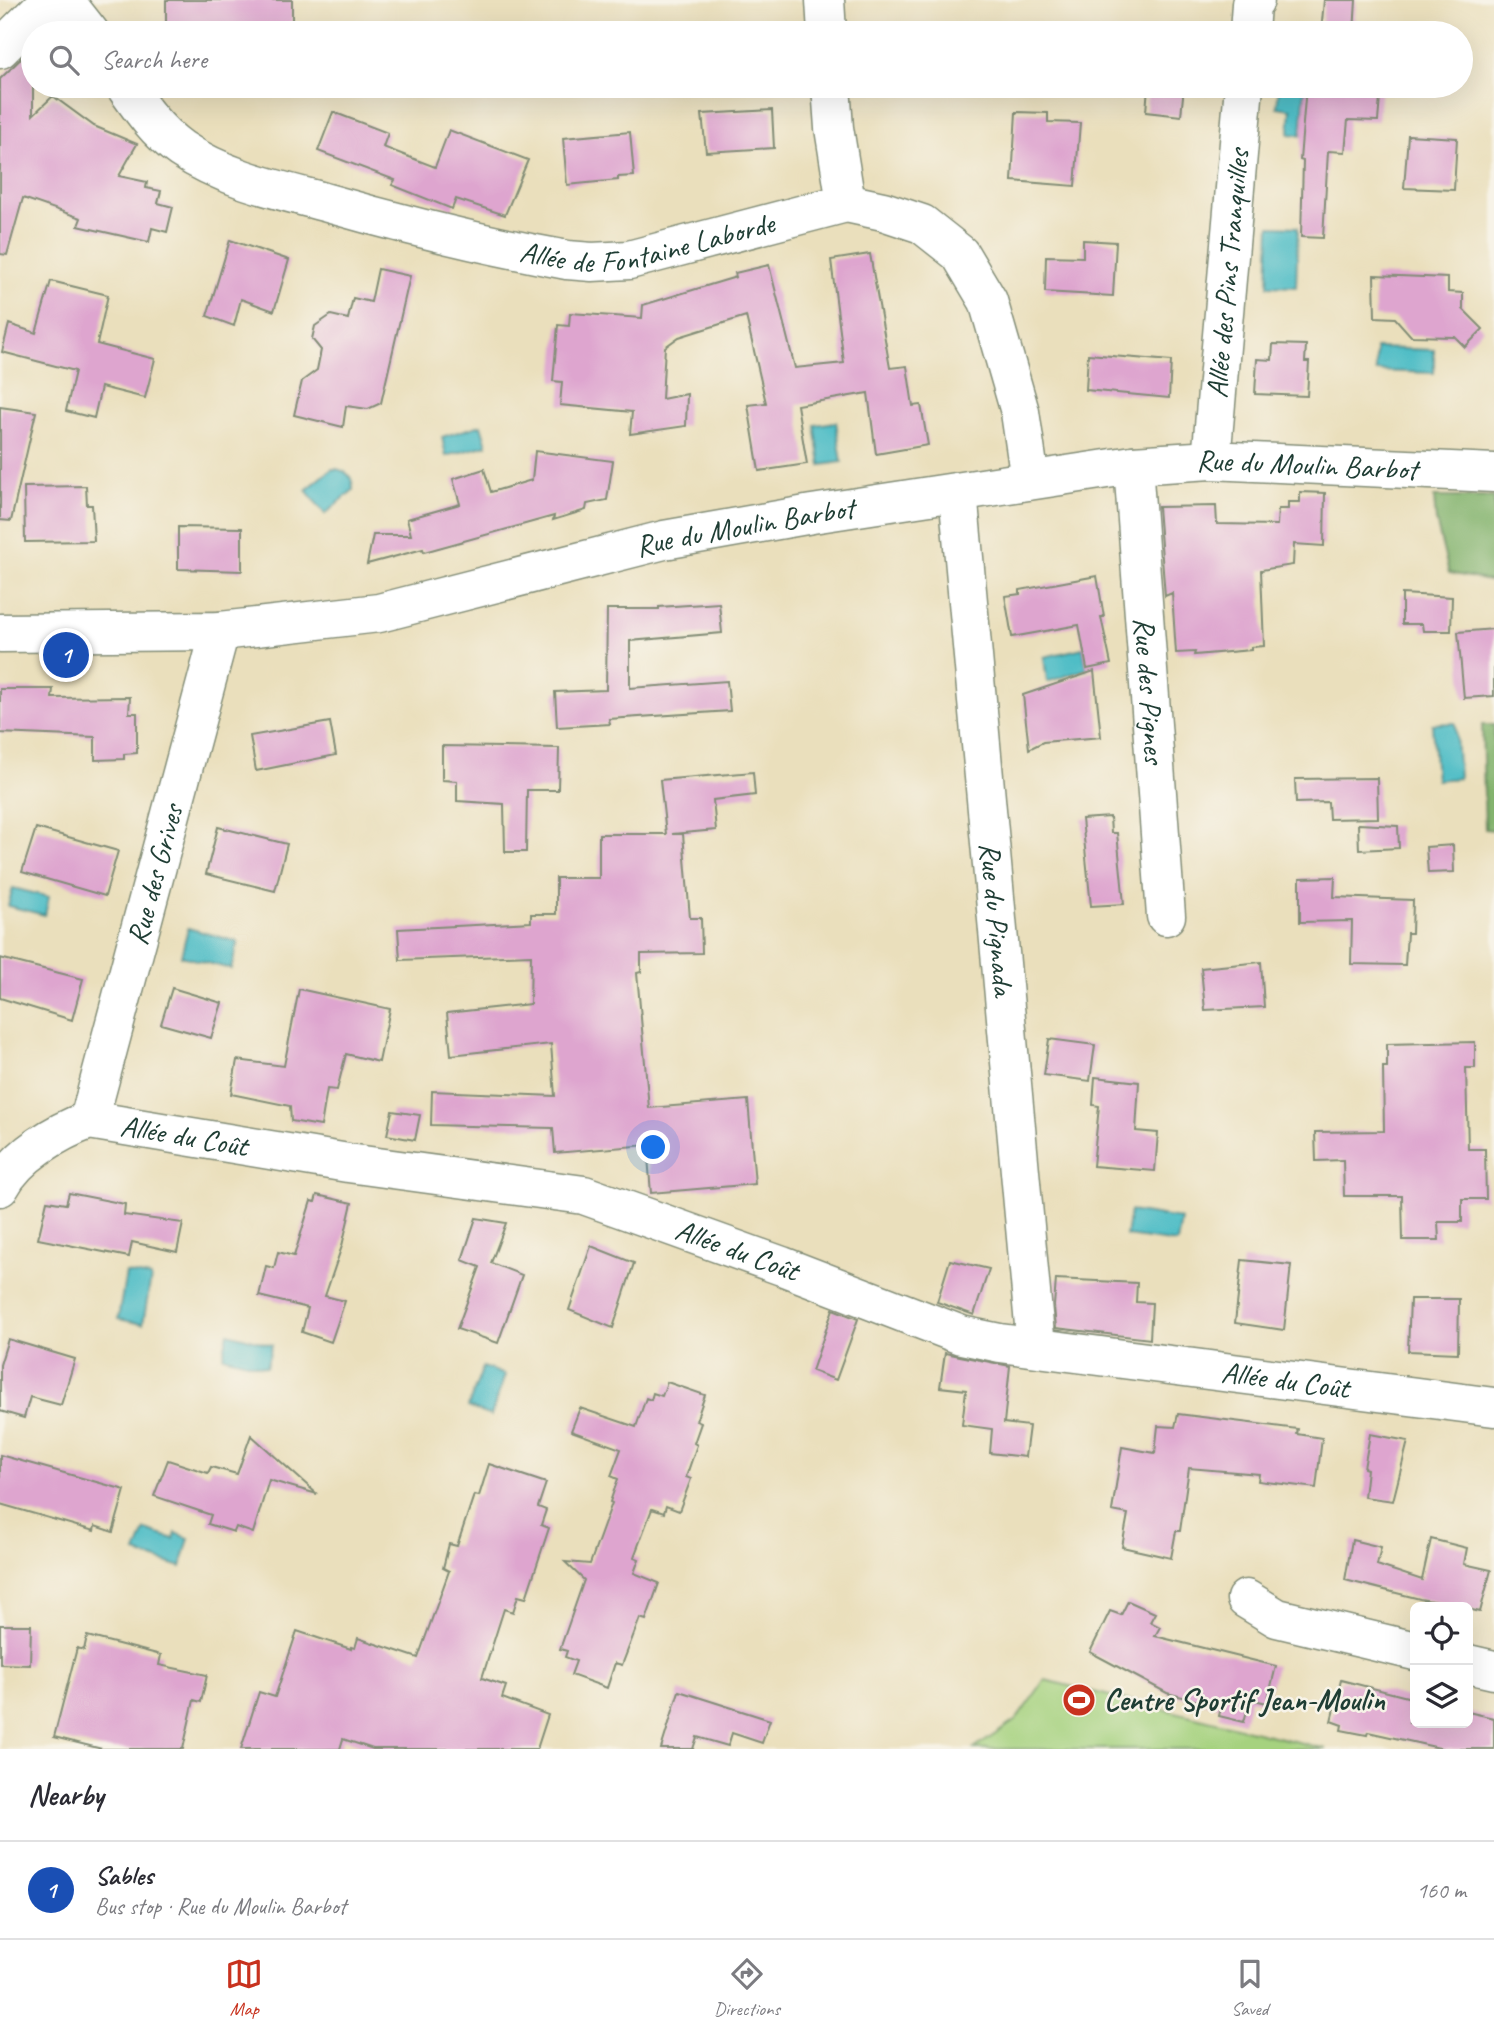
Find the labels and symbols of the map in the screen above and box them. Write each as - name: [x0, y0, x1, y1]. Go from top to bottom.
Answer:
- street label: Allée des Pins Tranquilles: [1198, 145, 1258, 400]
- street label: Allée de Fontaine Laborde: [517, 203, 780, 281]
- street label: Rue du Moulin Barbot: [1195, 441, 1422, 489]
- street label: Rue du Moulin Barbot: [631, 488, 861, 566]
- street label: Rue des Pignes: [1125, 616, 1174, 768]
- pin: 1: [43, 629, 89, 681]
- street label: Rue des Grives: [118, 798, 192, 949]
- street label: Rue du Pignada: [971, 841, 1023, 1000]
- street label: Allée du Coût: [118, 1107, 253, 1166]
- your location: [636, 1130, 670, 1164]
- street label: Allée du Coût: [671, 1210, 807, 1291]
- street label: Allée du Coût: [1219, 1353, 1354, 1407]
- sports icon: Centre Sportif Jean-Moulin: [1060, 1681, 1098, 1719]
- place label: Centre Sportif Jean-Moulin: [1104, 1681, 1386, 1719]

